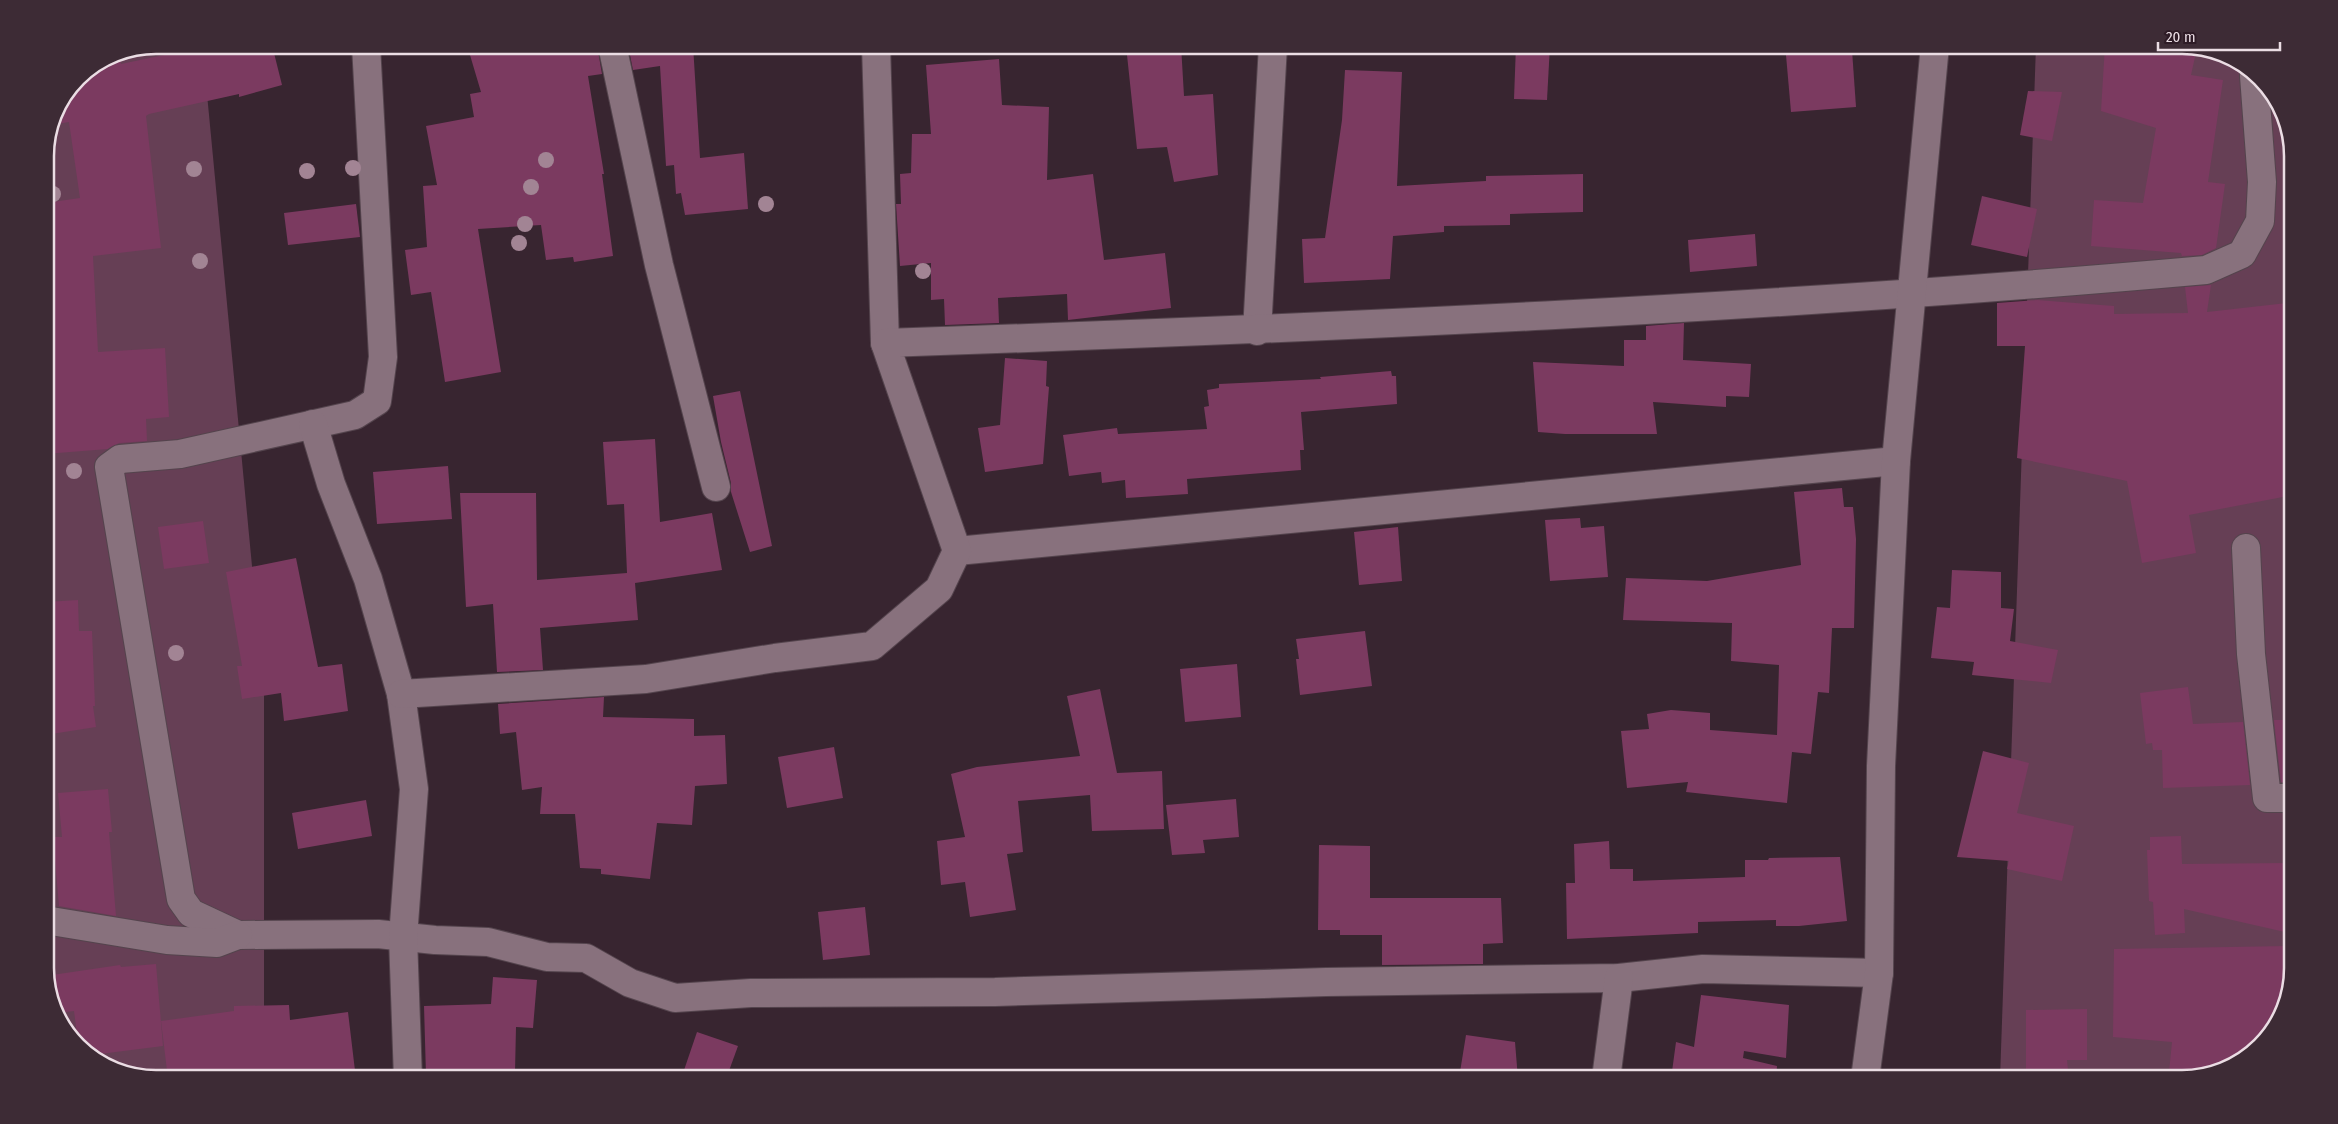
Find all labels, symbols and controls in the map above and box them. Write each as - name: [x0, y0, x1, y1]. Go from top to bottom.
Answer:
- scale bar: [2158, 20, 2280, 52]
- text: 20 m: [2166, 28, 2196, 46]

